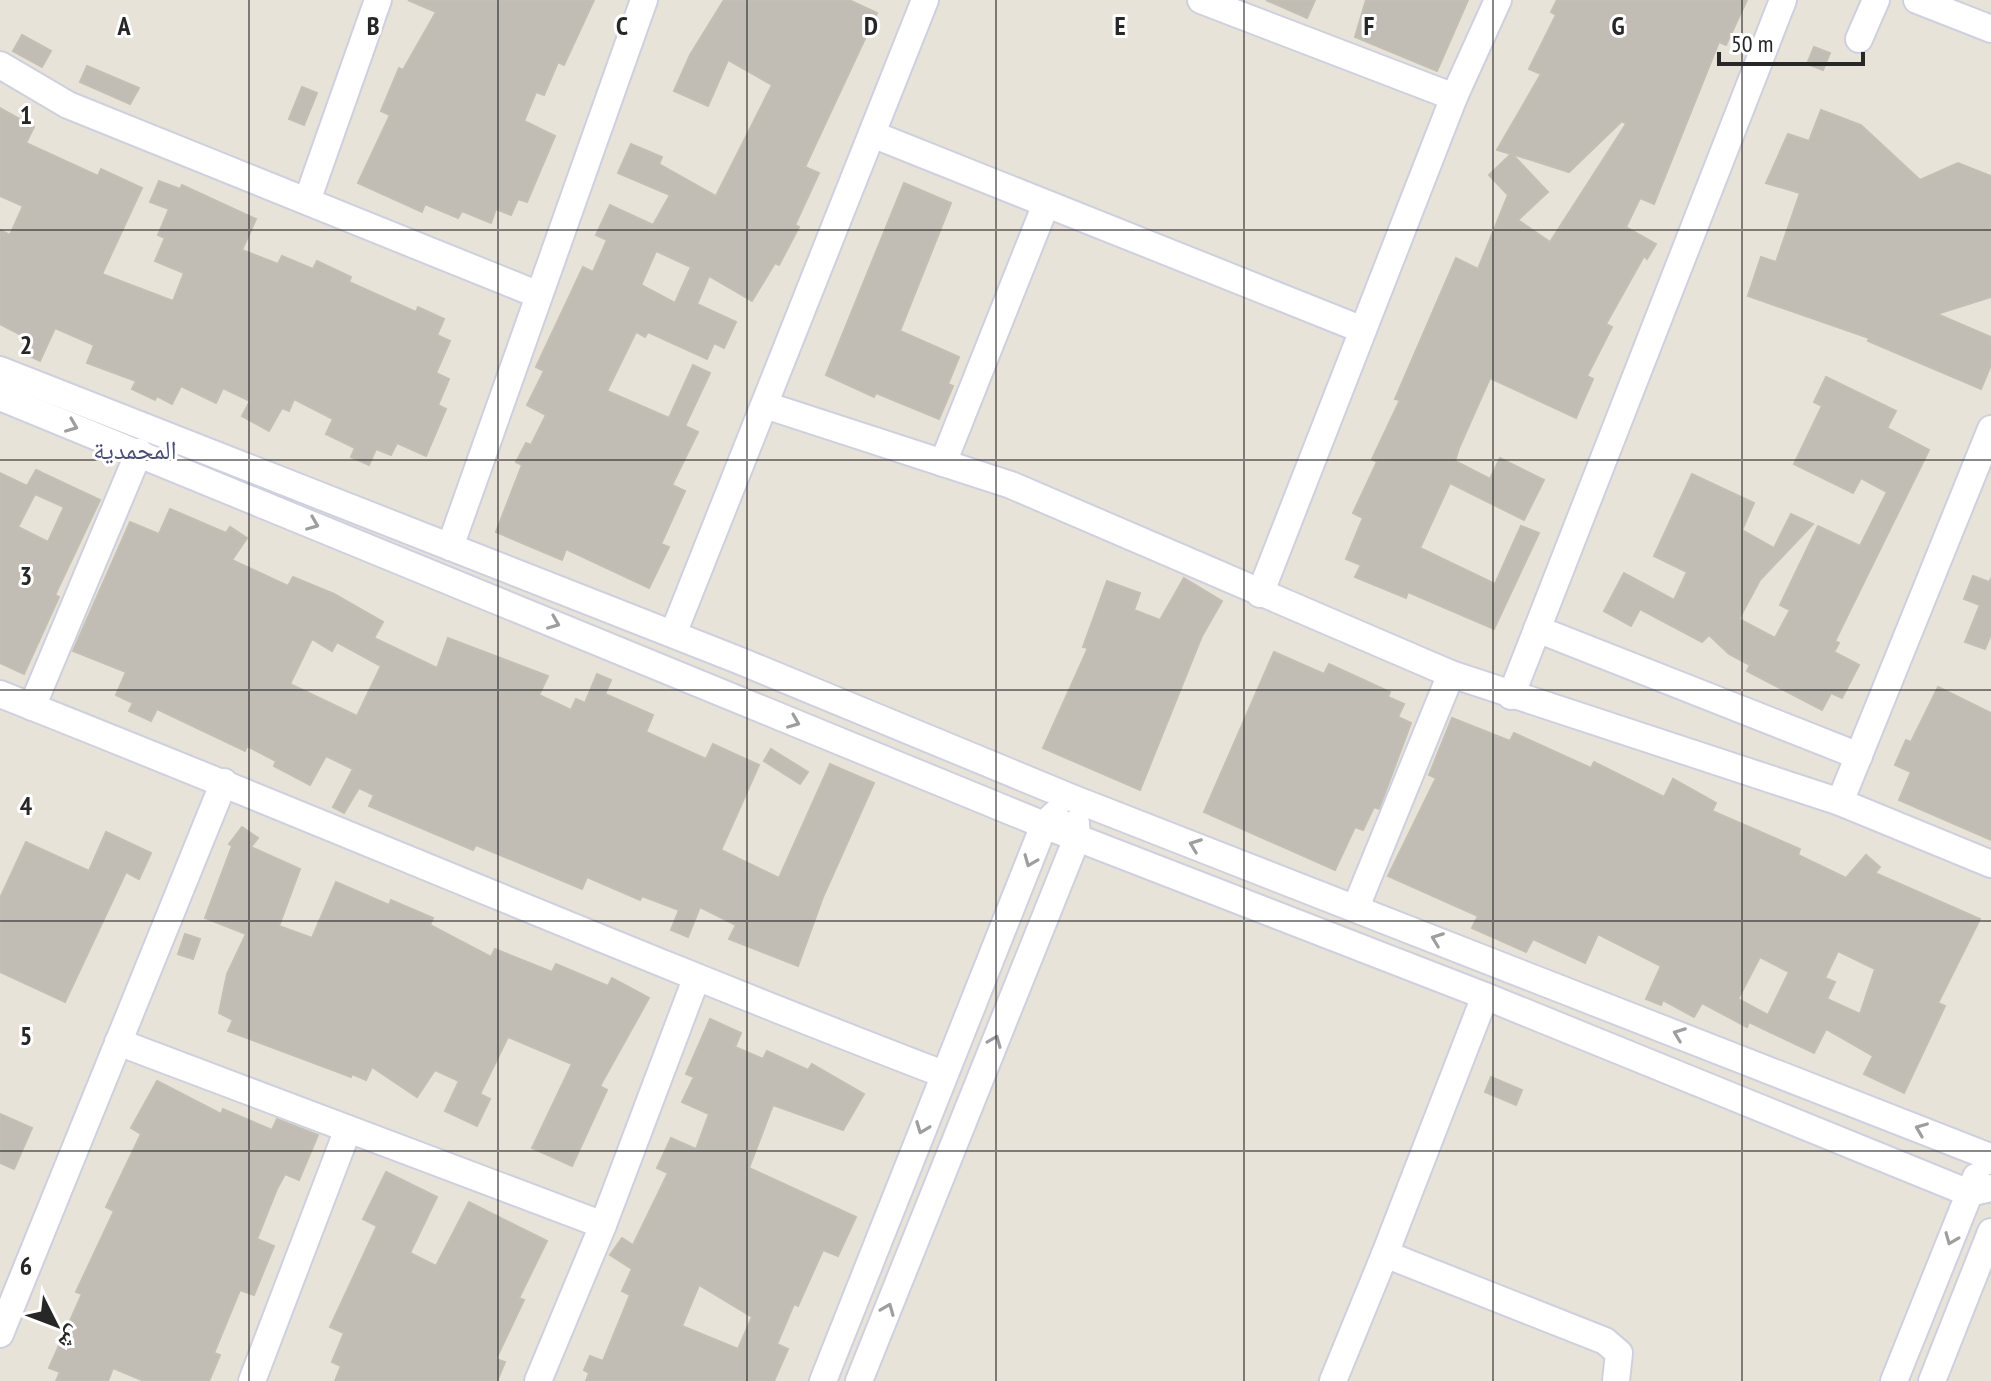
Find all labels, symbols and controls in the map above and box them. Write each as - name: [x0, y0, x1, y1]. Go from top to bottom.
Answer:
- text: A: [116, 9, 131, 42]
- text: B: [367, 9, 380, 42]
- text: C: [616, 9, 628, 42]
- text: D: [864, 9, 878, 42]
- text: E: [1114, 9, 1126, 42]
- text: F: [1364, 9, 1375, 42]
- text: G: [1611, 9, 1625, 42]
- scale bar: [1719, 16, 1863, 66]
- text: 50 m: [1731, 28, 1773, 59]
- text: 1: [20, 98, 32, 131]
- text: 2: [20, 328, 32, 361]
- one-way arrow: [64, 416, 78, 432]
- district label: المحمدية: [93, 433, 177, 466]
- one-way arrow: [305, 514, 319, 530]
- text: 3: [20, 559, 32, 592]
- one-way arrow: [546, 613, 560, 629]
- one-way arrow: [786, 712, 800, 728]
- text: 4: [20, 789, 33, 822]
- one-way arrow: [1188, 838, 1202, 855]
- one-way arrow: [1023, 853, 1039, 867]
- one-way arrow: [1431, 932, 1445, 949]
- text: 5: [20, 1019, 32, 1052]
- one-way arrow: [1673, 1027, 1687, 1044]
- one-way arrow: [986, 1035, 1002, 1049]
- one-way arrow: [915, 1120, 932, 1134]
- one-way arrow: [1915, 1122, 1929, 1139]
- one-way arrow: [1944, 1231, 1961, 1245]
- text: 6: [20, 1249, 32, 1282]
- north arrow: [16, 1285, 96, 1365]
- one-way arrow: [879, 1303, 895, 1317]
- text: ش: [53, 1320, 89, 1356]

